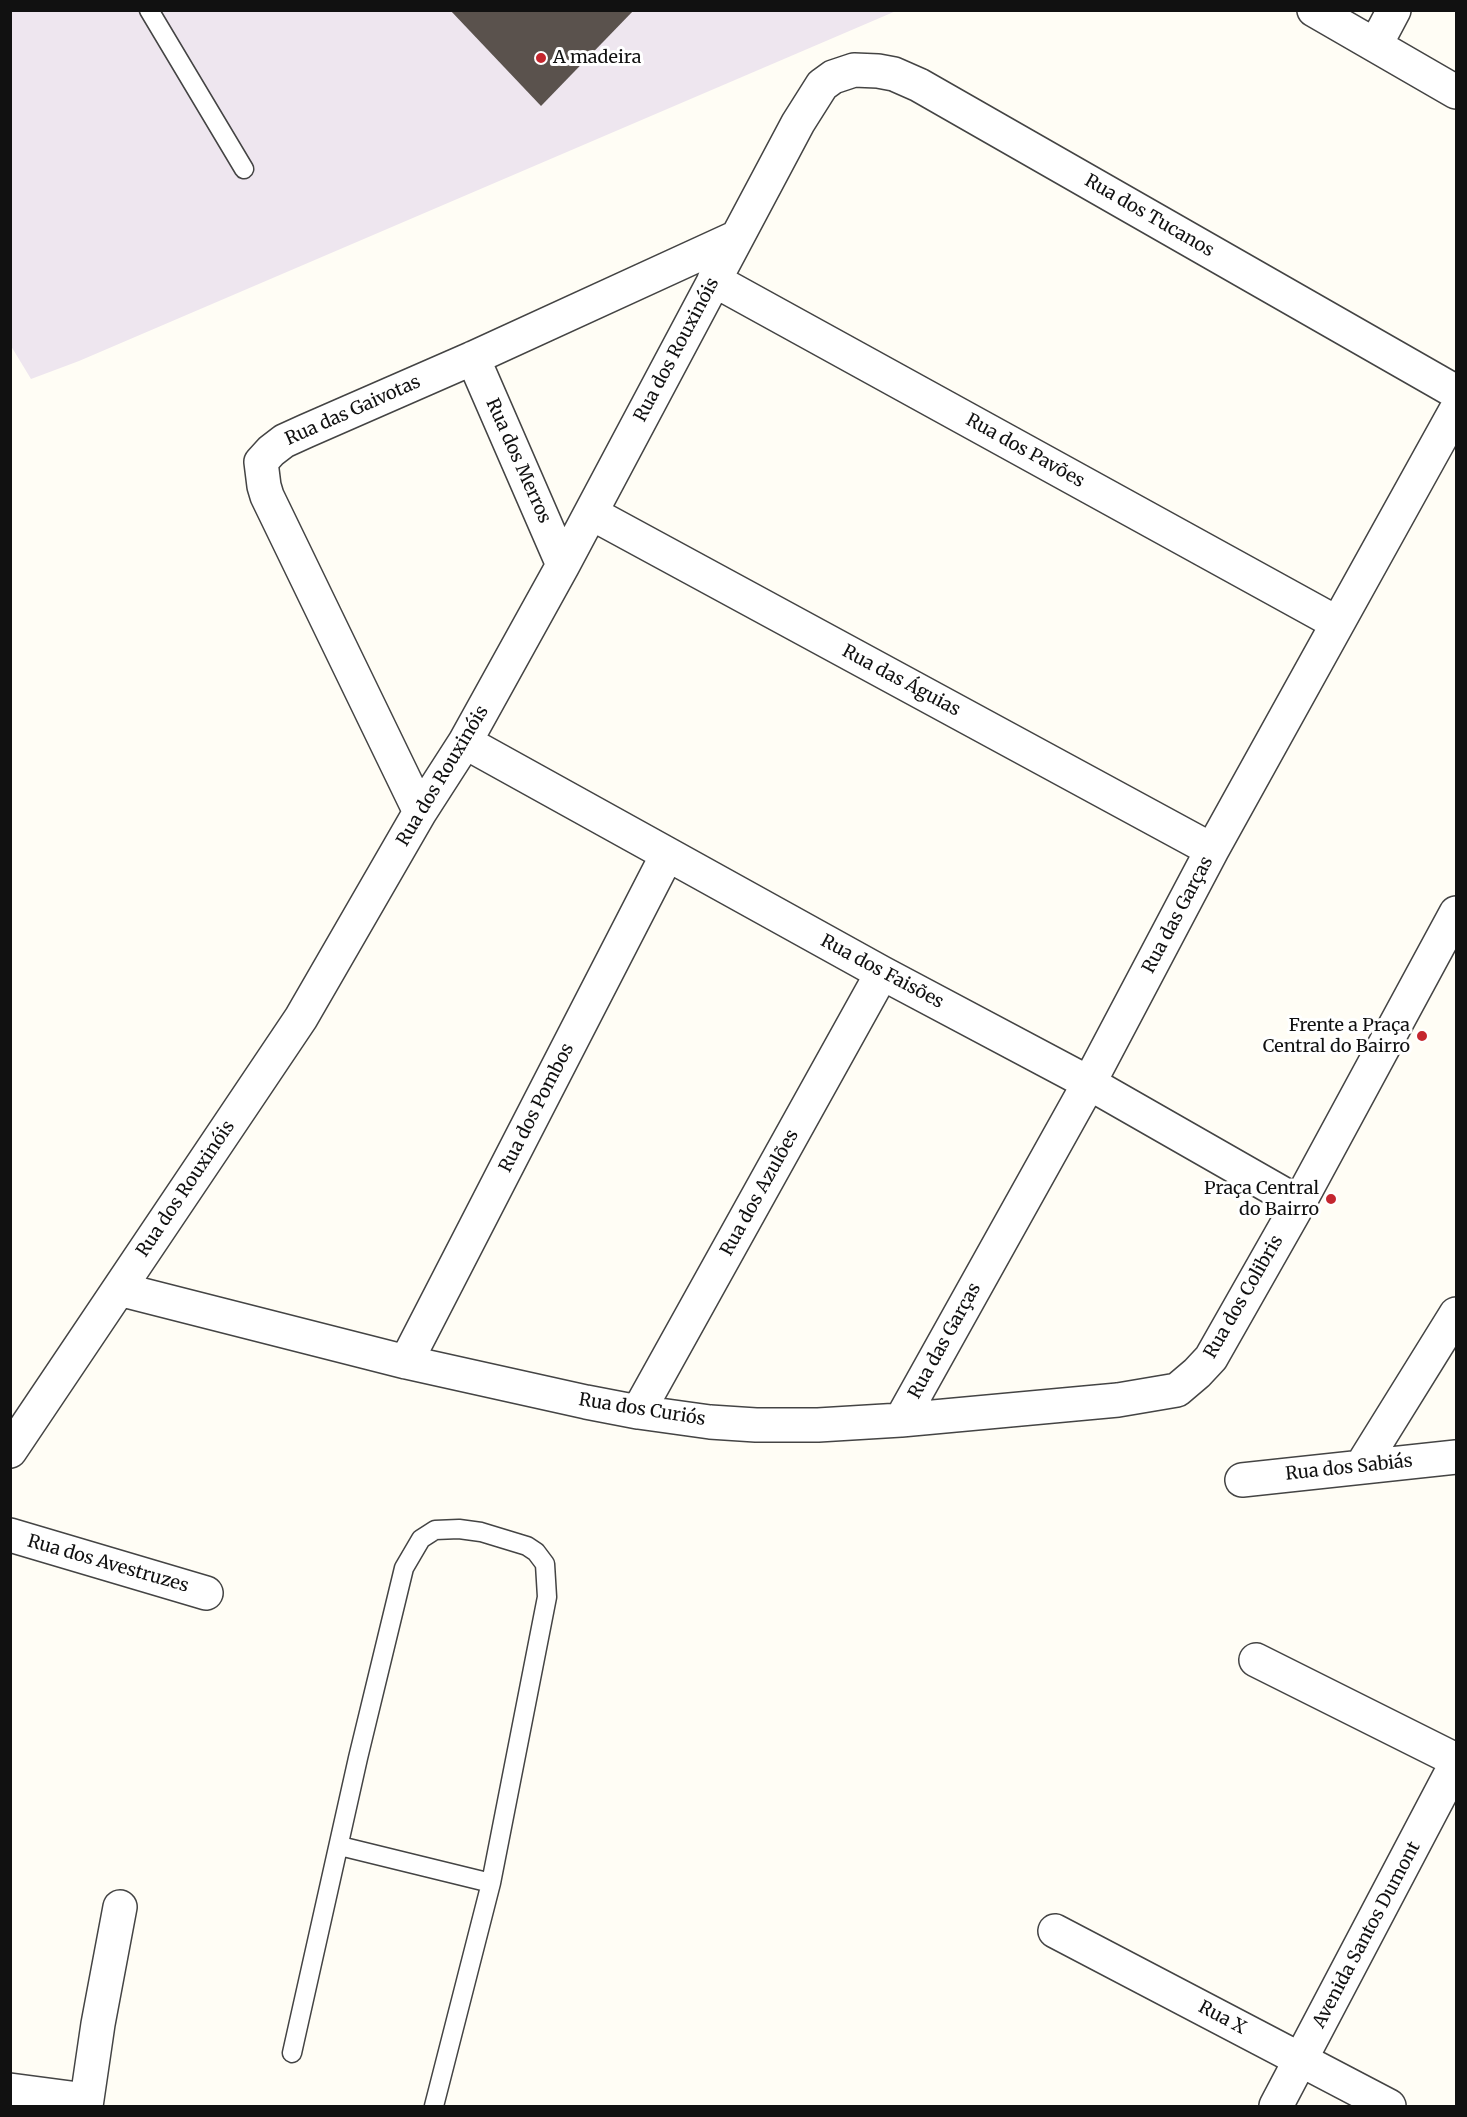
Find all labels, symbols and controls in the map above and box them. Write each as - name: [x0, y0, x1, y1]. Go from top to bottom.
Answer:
- place label: A madeira: [553, 47, 641, 69]
- marker: A madeira: [534, 51, 548, 65]
- street label: Rua dos Tucanos: [1081, 170, 1217, 262]
- street label: Rua dos Rouxinóis: [630, 274, 724, 426]
- street label: Rua das Gaivotas: [282, 371, 424, 451]
- street label: Rua dos Merros: [481, 395, 555, 527]
- street label: Rua dos Pavões: [962, 410, 1088, 492]
- street label: Rua das Águias: [838, 641, 964, 721]
- street label: Rua dos Rouxinóis: [393, 702, 493, 850]
- street label: Rua das Garças: [1138, 853, 1218, 977]
- street label: Rua dos Faisões: [817, 931, 947, 1013]
- place label: Frente a Praça Central do Bairro: [1263, 1015, 1410, 1058]
- marker: Frente a Praça Central do Bairro: [1415, 1029, 1429, 1043]
- street label: Rua dos Pombos: [495, 1040, 579, 1176]
- street label: Rua dos Rouxinóis: [132, 1117, 240, 1261]
- street label: Rua dos Azulões: [716, 1126, 804, 1260]
- place label: Praça Central do Bairro: [1204, 1178, 1319, 1220]
- marker: Praça Central do Bairro: [1324, 1192, 1338, 1206]
- street label: Rua dos Colibris: [1200, 1232, 1288, 1362]
- street label: Rua das Garças: [904, 1279, 986, 1403]
- street label: Rua dos Curiós: [577, 1389, 707, 1431]
- street label: Rua dos Sabiás: [1284, 1451, 1414, 1485]
- street label: Rua dos Avestruzes: [25, 1531, 191, 1597]
- street label: Avenida Santos Dumont: [1309, 1838, 1425, 2032]
- street label: Rua X: [1195, 1997, 1249, 2039]

